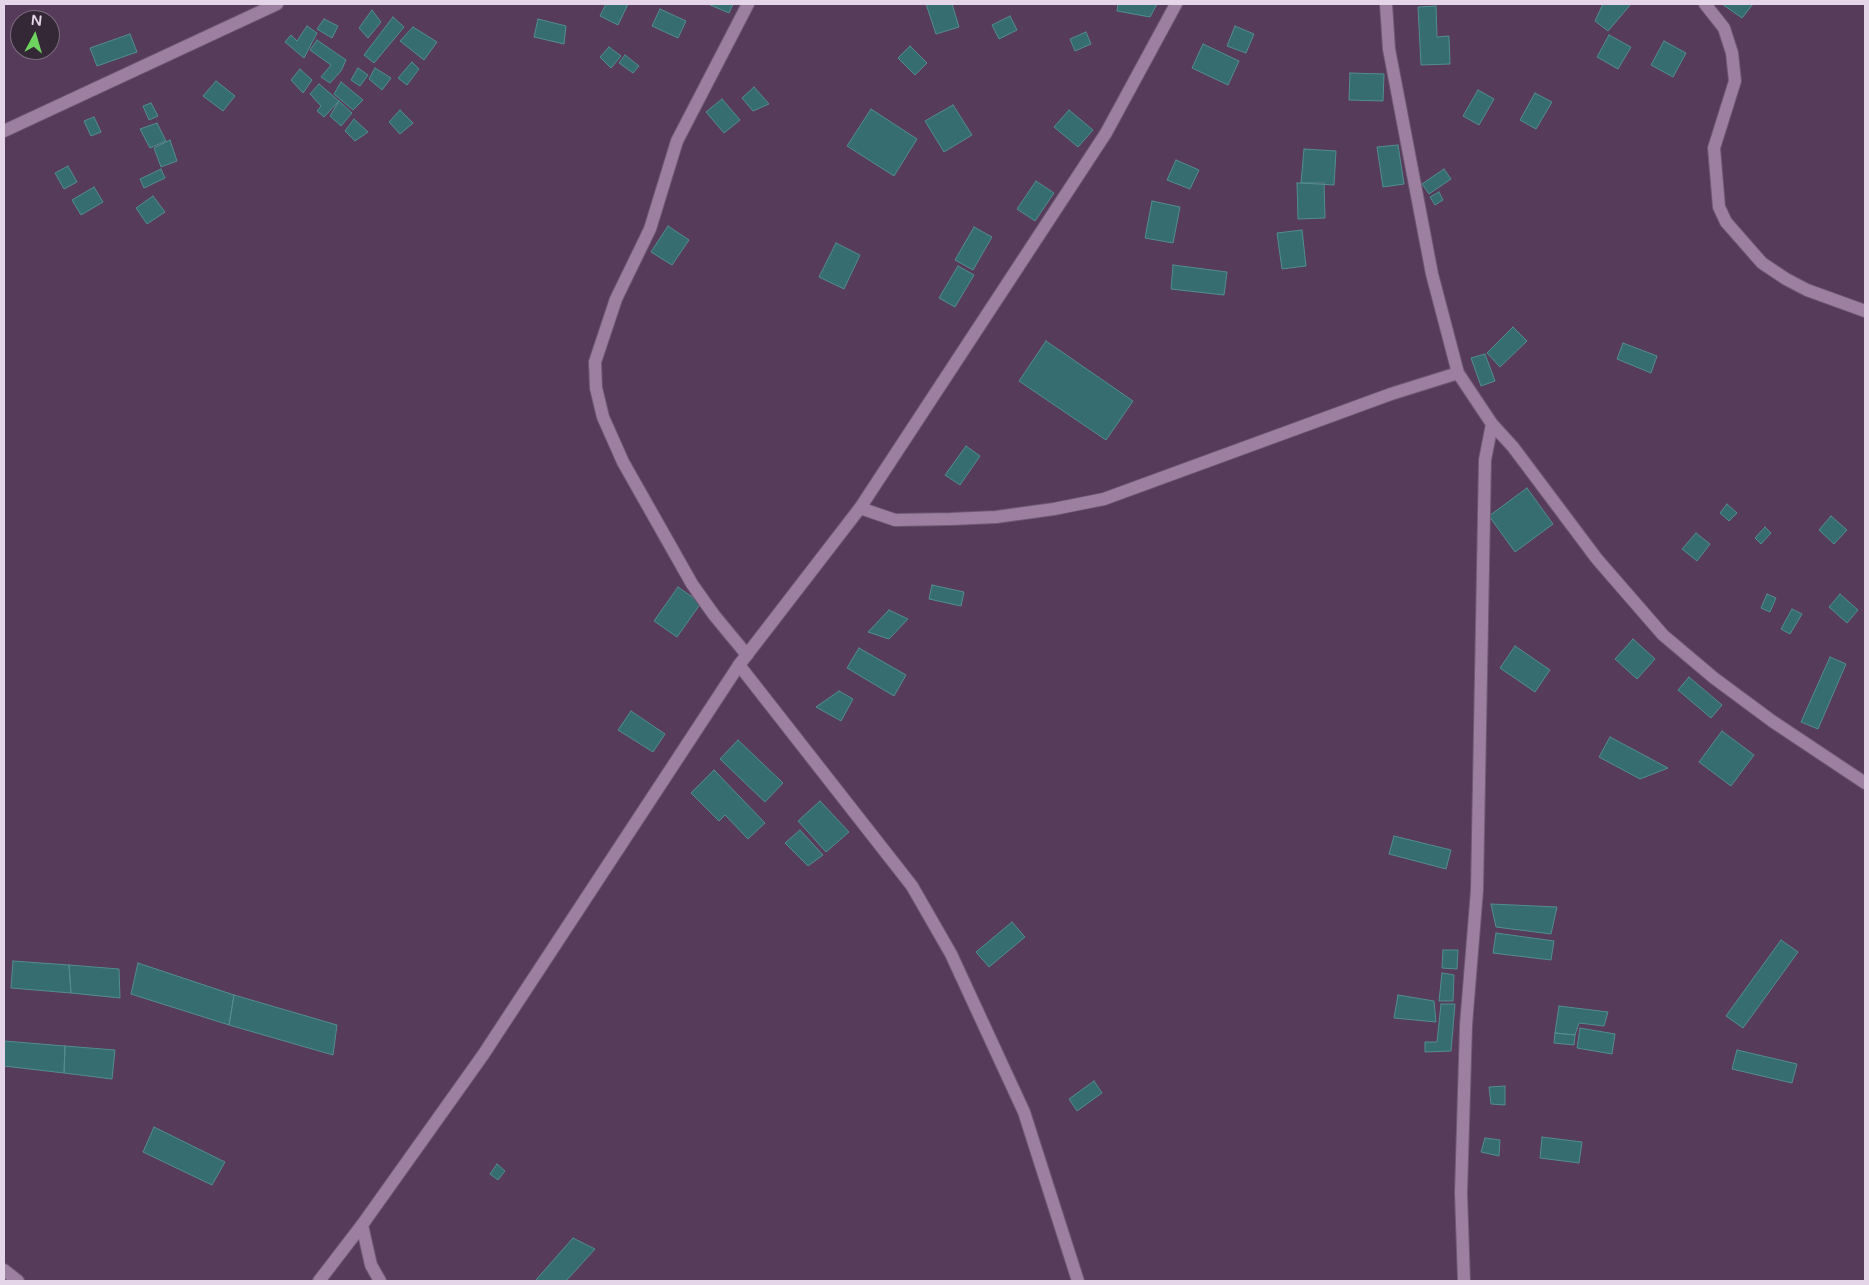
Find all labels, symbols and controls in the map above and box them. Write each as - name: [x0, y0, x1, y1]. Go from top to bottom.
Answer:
- north arrow: [10, 10, 60, 60]
- text: N: [30, 12, 43, 30]

